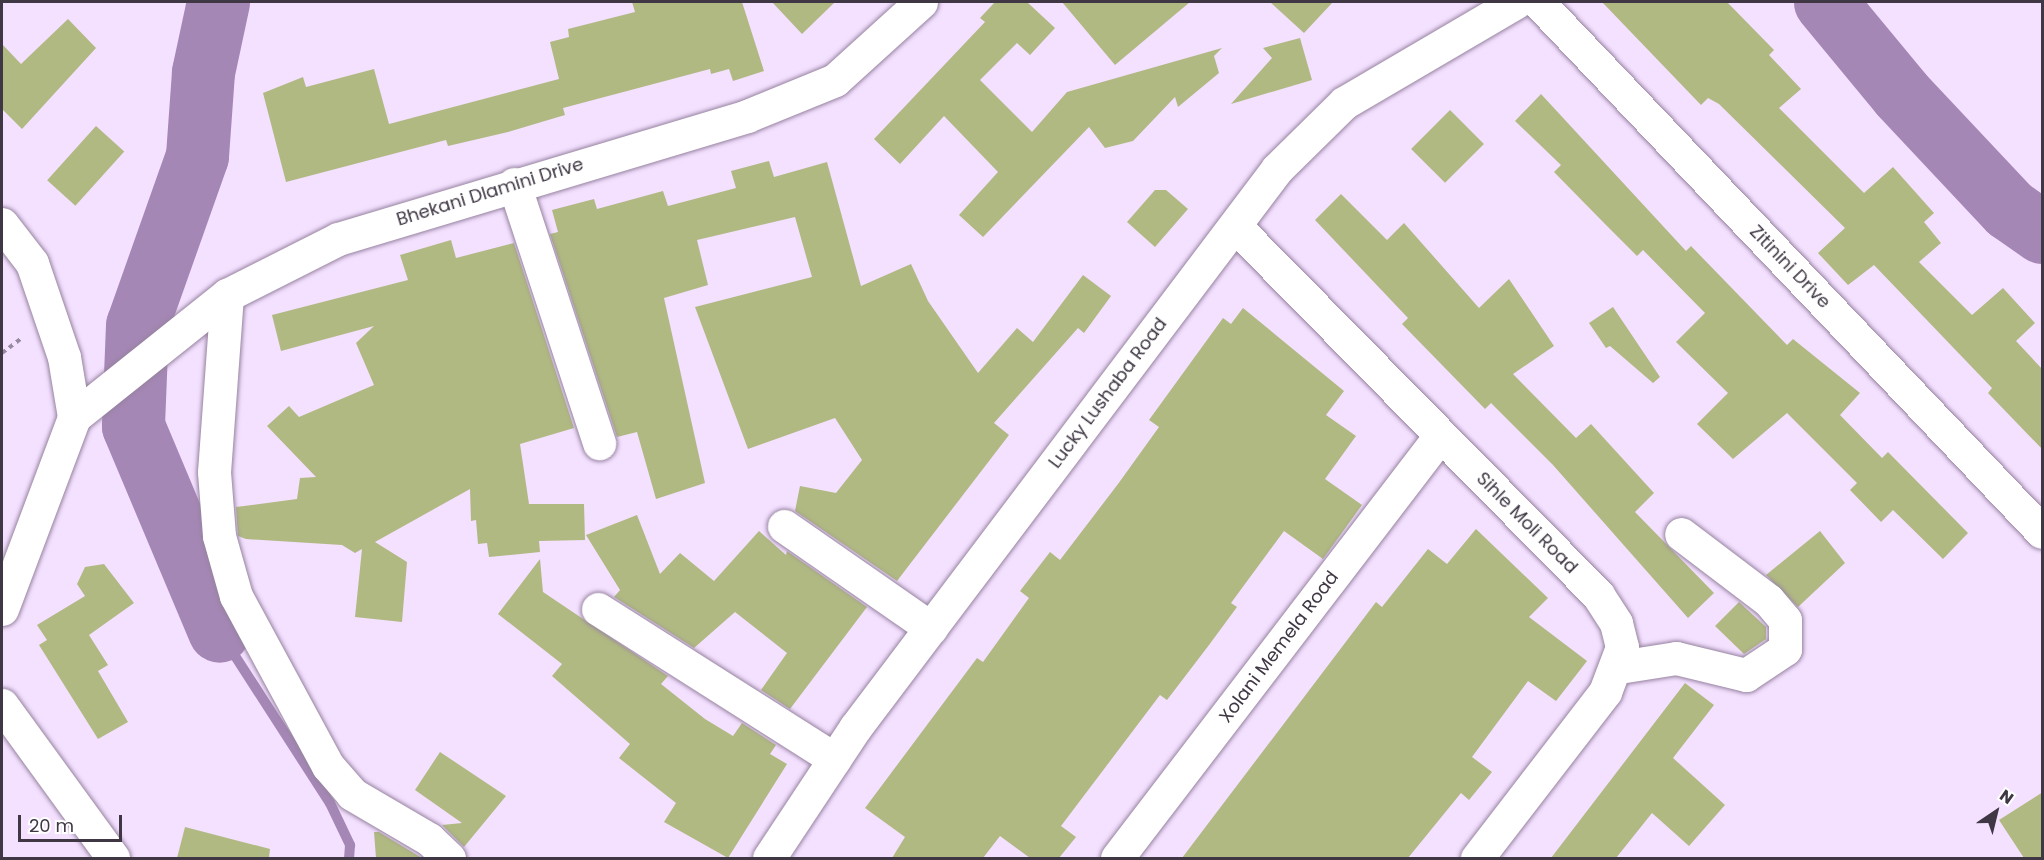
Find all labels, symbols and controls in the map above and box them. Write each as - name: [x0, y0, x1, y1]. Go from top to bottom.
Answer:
- street label: Bhekani Dlamini Drive: [394, 153, 586, 231]
- street label: Zitinini Drive: [1745, 221, 1835, 313]
- street label: Lucky Lushaba Road: [1044, 314, 1172, 472]
- street label: Sihle Moli Road: [1472, 468, 1582, 578]
- street label: Xolani Memela Road: [1215, 567, 1343, 727]
- north arrow: [1966, 782, 2026, 842]
- text: N: [1995, 784, 2018, 810]
- scale bar: [21, 803, 124, 841]
- text: 20 m: [29, 813, 74, 838]

